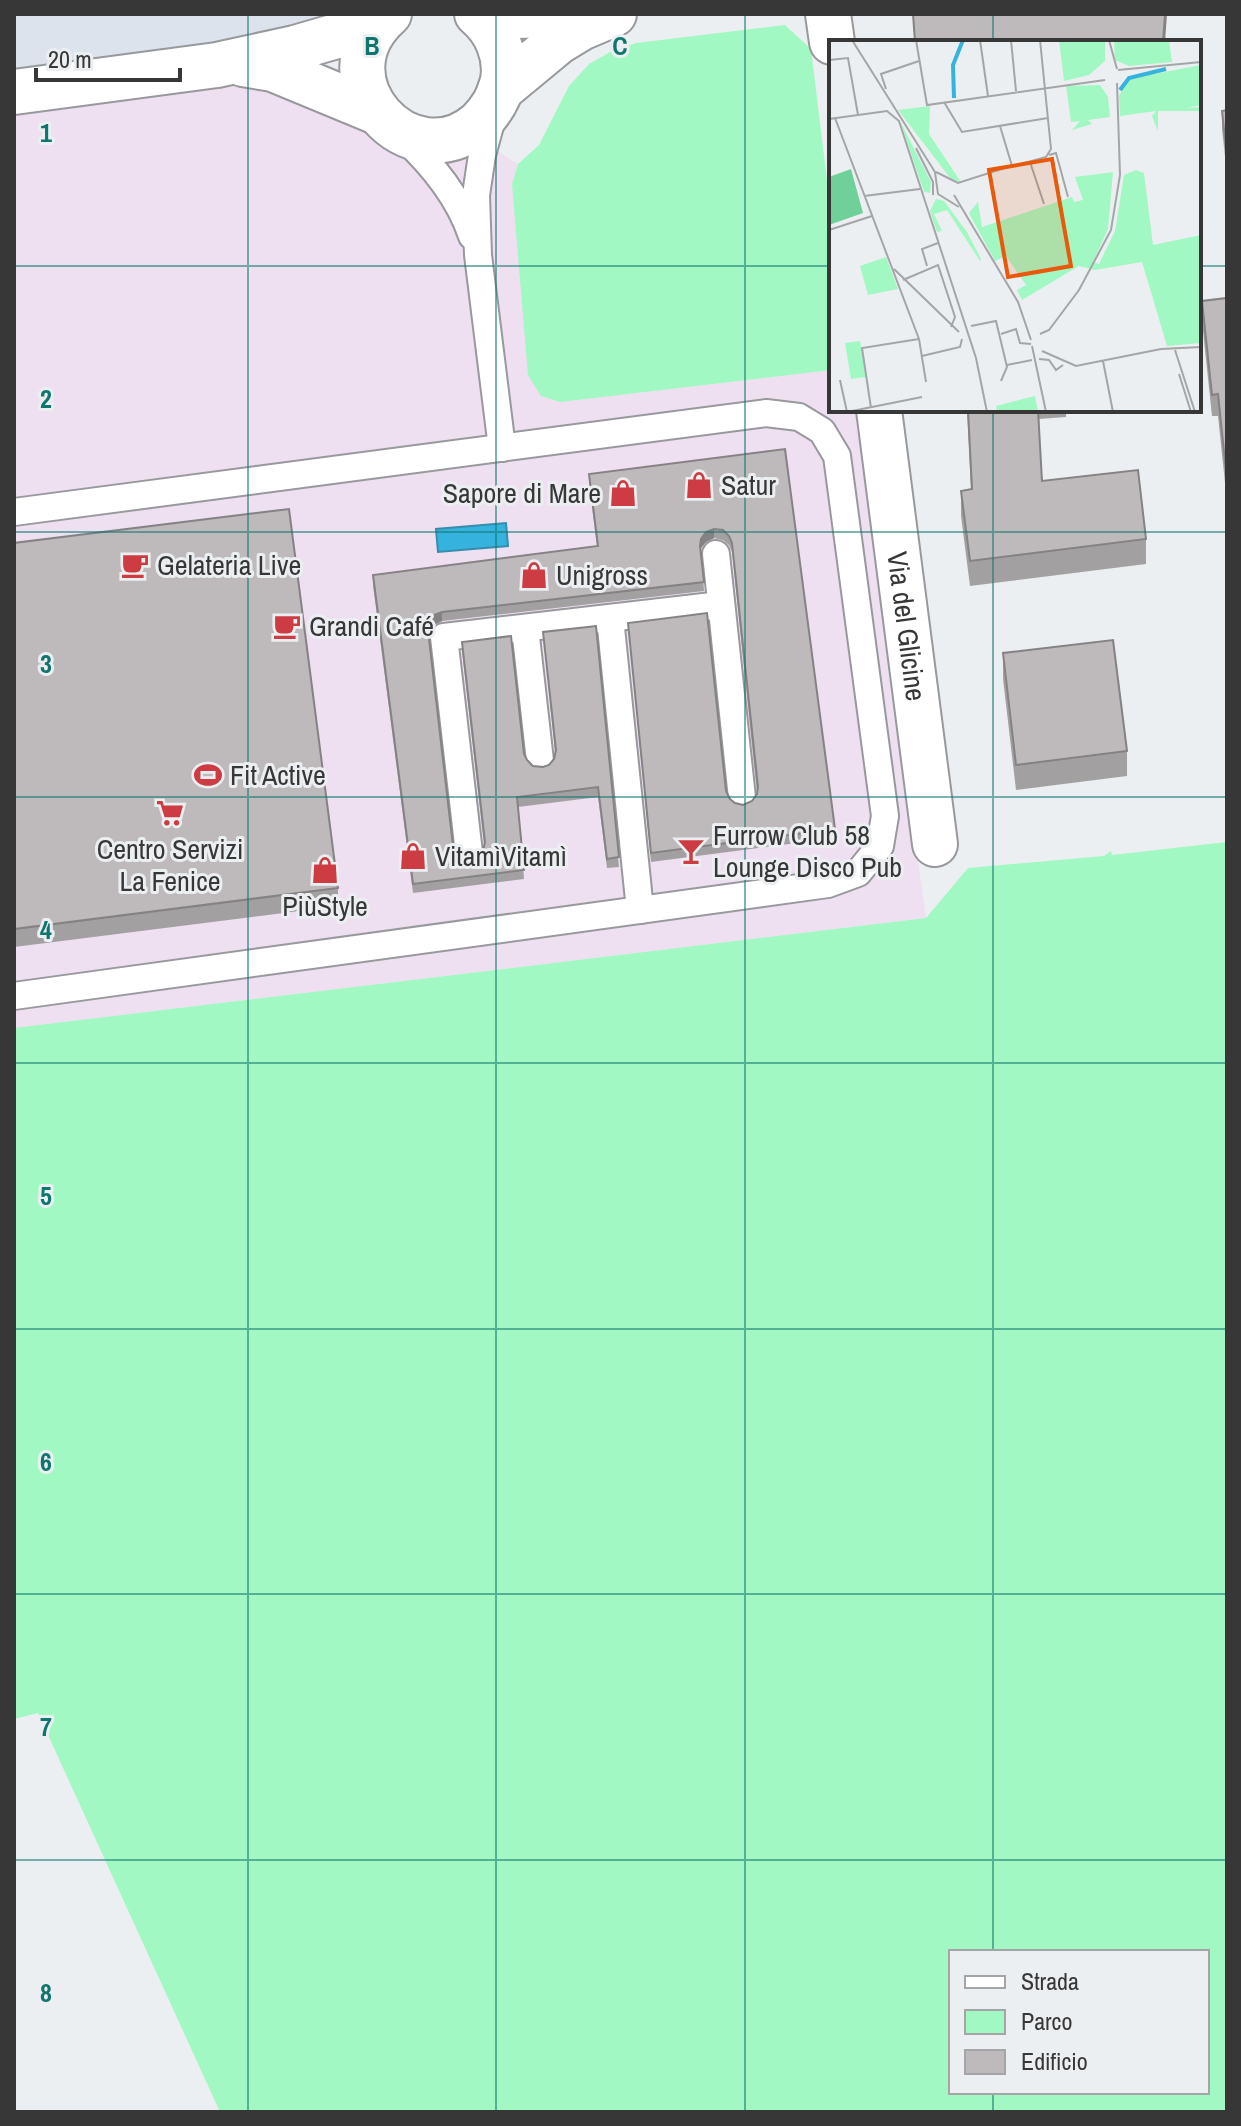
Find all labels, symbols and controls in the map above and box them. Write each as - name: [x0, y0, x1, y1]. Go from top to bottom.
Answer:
- text: B: [364, 28, 380, 63]
- text: C: [612, 28, 628, 63]
- scale bar: [36, 32, 180, 82]
- inset map: [829, 40, 1201, 412]
- text: 20 m: [48, 43, 92, 75]
- text: 1: [40, 115, 52, 150]
- text: 2: [40, 381, 52, 416]
- place label: Satur: [721, 466, 776, 504]
- shop icon: Satur: [684, 470, 714, 500]
- place label: Sapore di Mare: [443, 474, 601, 512]
- shop icon: Sapore di Mare: [608, 478, 638, 508]
- place label: Gelateria Live: [157, 546, 301, 584]
- street label: Via del Glicine: [878, 549, 935, 703]
- cafe icon: Gelateria Live: [120, 550, 150, 580]
- place label: Unigross: [556, 556, 648, 594]
- shop icon: Unigross: [519, 560, 549, 590]
- place label: Grandi Café: [309, 607, 434, 645]
- cafe icon: Grandi Café: [272, 611, 302, 641]
- text: 3: [40, 646, 52, 681]
- place label: Fit Active: [230, 756, 326, 794]
- sports icon: Fit Active: [193, 760, 223, 790]
- supermarket icon: Centro Servizi La Fenice: [155, 798, 185, 828]
- place label: Furrow Club 58 Lounge Disco Pub: [713, 816, 902, 886]
- place label: Centro Servizi La Fenice: [97, 830, 243, 900]
- bar icon: Furrow Club 58 Lounge Disco Pub: [676, 836, 706, 866]
- place label: VitamìVitamì: [435, 837, 567, 875]
- shop icon: VitamìVitamì: [398, 841, 428, 871]
- shop icon: PiùStyle: [310, 855, 340, 885]
- place label: PiùStyle: [282, 887, 368, 925]
- text: 4: [40, 912, 52, 947]
- text: 5: [40, 1178, 52, 1213]
- text: 6: [40, 1444, 52, 1479]
- text: 7: [40, 1709, 52, 1744]
- legend: [949, 1950, 1209, 2094]
- text: Strada: [1021, 1965, 1079, 1997]
- text: 8: [40, 1975, 52, 2010]
- text: Parco: [1021, 2005, 1072, 2037]
- text: Edificio: [1021, 2045, 1088, 2077]

